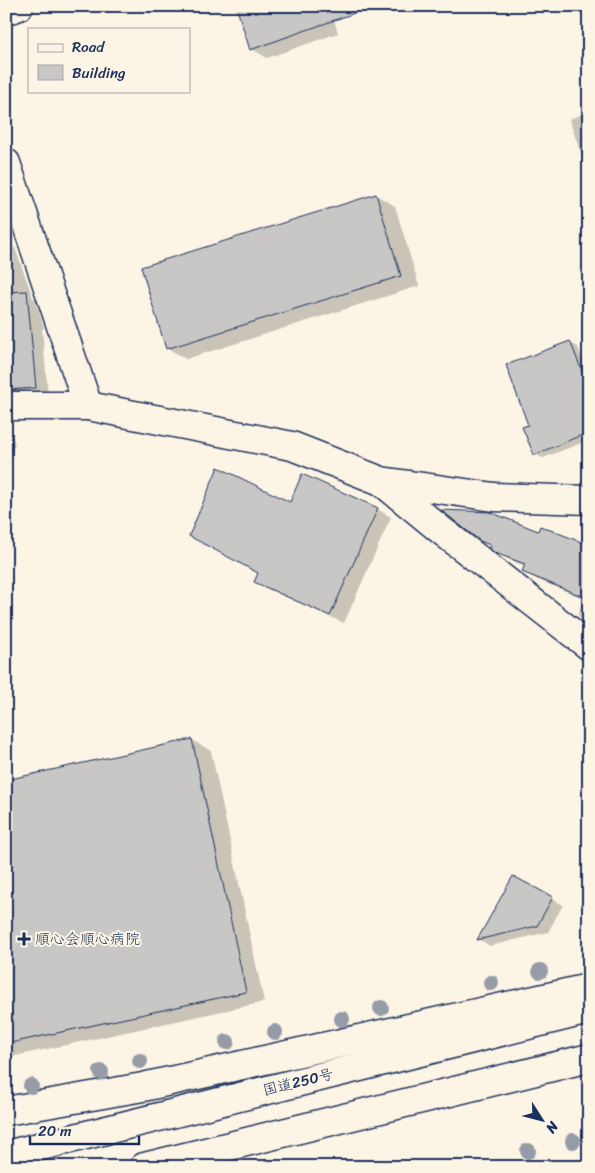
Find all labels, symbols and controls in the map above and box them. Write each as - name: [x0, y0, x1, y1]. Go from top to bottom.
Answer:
- legend: [28, 28, 190, 92]
- text: Road: [72, 34, 105, 60]
- text: Building: [72, 60, 126, 86]
- place label: 順心会順心病院: [35, 926, 140, 952]
- marker: 順心会順心病院: [17, 932, 31, 946]
- street label: 国道250号: [260, 1061, 336, 1103]
- north arrow: [518, 1096, 568, 1146]
- scale bar: [30, 1113, 139, 1145]
- text: N: [539, 1115, 566, 1139]
- text: 20 m: [38, 1118, 72, 1144]

